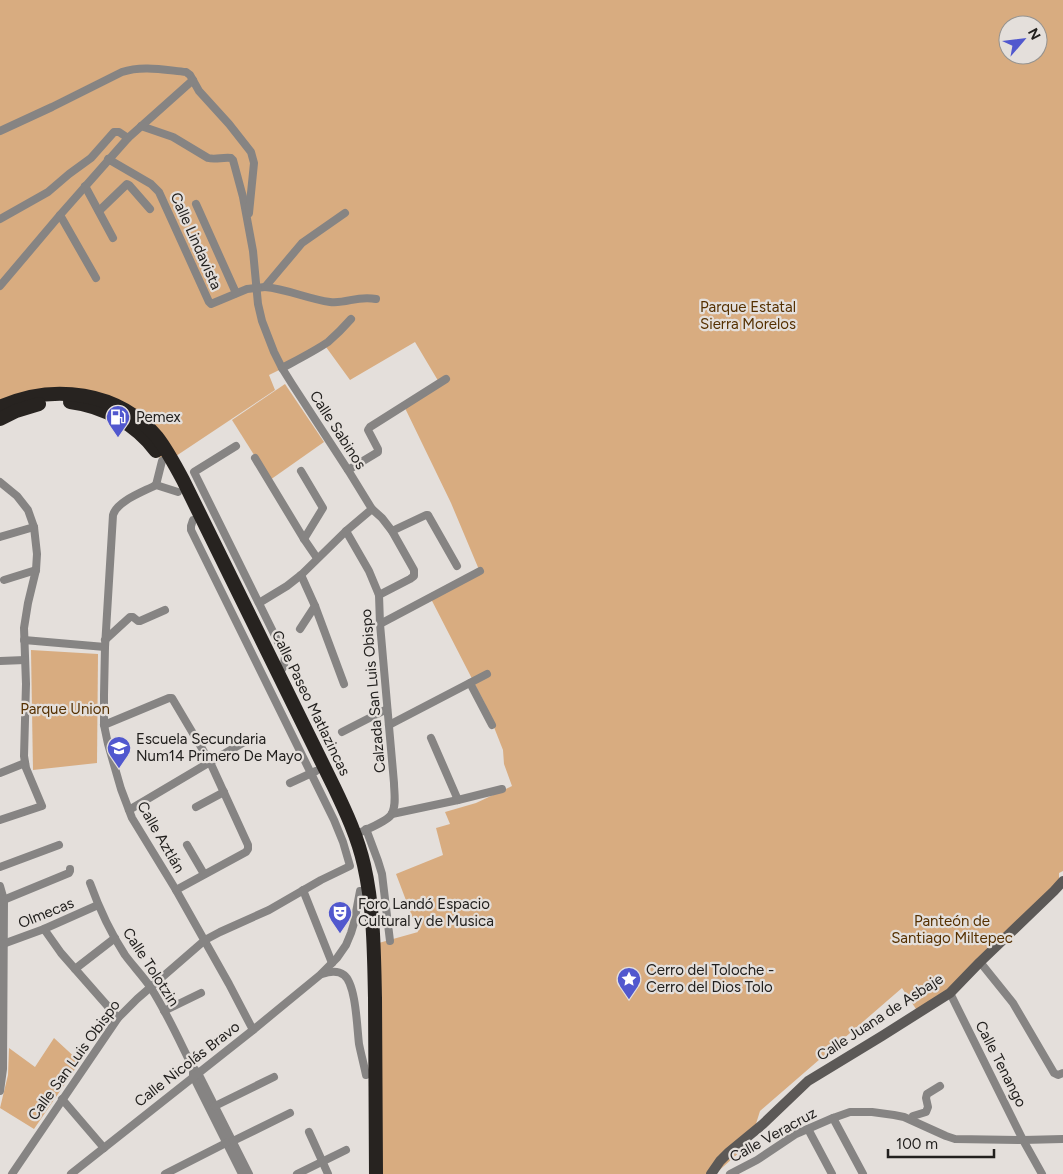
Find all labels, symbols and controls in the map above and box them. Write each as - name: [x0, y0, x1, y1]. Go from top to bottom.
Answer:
- north arrow: [998, 15, 1048, 65]
- text: N: [1024, 25, 1044, 43]
- street label: Calle Lindavista: [167, 190, 225, 292]
- park label: Parque Estatal Sierra Morelos: [700, 298, 796, 333]
- street label: Calle Sabinos: [306, 387, 370, 473]
- fuel station icon: Pemex: [105, 404, 131, 438]
- place label: Pemex: [136, 408, 181, 426]
- street label: Calzada San Luis Obispo: [357, 608, 389, 774]
- street label: Calle Paseo Matlazincas: [268, 627, 354, 779]
- park label: Parque Union: [20, 700, 110, 718]
- place label: Escuela Secundaria Num14 Primero De Mayo: [136, 730, 303, 765]
- school or university icon: Escuela Secundaria Num14 Primero De Mayo: [106, 735, 132, 769]
- street label: Calle Aztlán: [133, 798, 189, 876]
- street label: Olmecas: [15, 894, 77, 932]
- place label: Foro Landó Espacio Cultural y de Musica: [358, 895, 494, 930]
- theatre icon: Foro Landó Espacio Cultural y de Musica: [327, 900, 353, 934]
- park label: Panteón de Santiago Miltepec: [891, 912, 1013, 947]
- street label: Calle Tolotzin: [119, 924, 183, 1010]
- place label: Cerro del Toloche - Cerro del Dios Tolo: [646, 961, 774, 996]
- place icon: Cerro del Toloche - Cerro del Dios Tolo: [616, 966, 642, 1000]
- street label: Calle Juana de Asbaje: [813, 969, 947, 1065]
- street label: Calle San Luis Obispo: [24, 996, 124, 1124]
- street label: Calle Nicolás Bravo: [131, 1017, 243, 1111]
- street label: Calle Tenango: [972, 1018, 1031, 1110]
- street label: Calle Veracruz: [726, 1104, 820, 1166]
- scale bar: [888, 1126, 994, 1158]
- text: 100 m: [896, 1135, 938, 1153]

